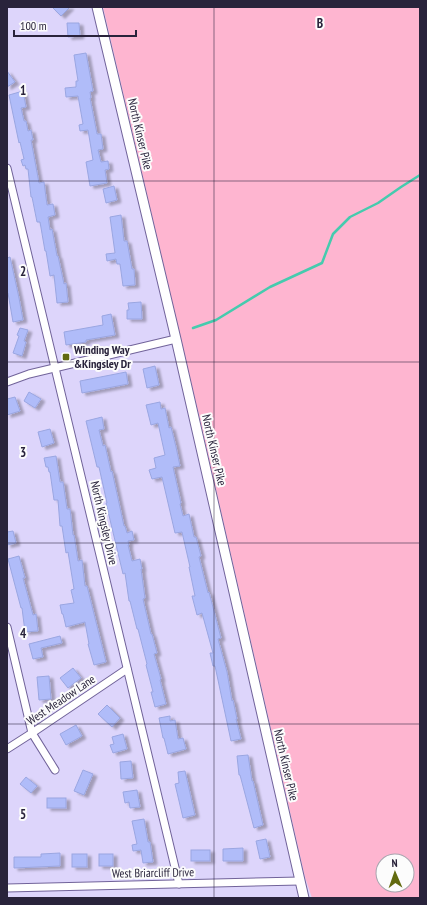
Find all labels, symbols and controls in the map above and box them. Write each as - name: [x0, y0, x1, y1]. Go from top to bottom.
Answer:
- scale bar: [14, 12, 136, 38]
- text: B: [317, 15, 323, 32]
- text: 100 m: [20, 18, 47, 33]
- text: 1: [20, 82, 26, 99]
- street label: North Kinser Pike: [125, 97, 156, 171]
- text: 2: [20, 263, 26, 280]
- place label: Winding Way &Kingsley Dr: [73, 342, 131, 371]
- marker: Winding Way &Kingsley Dr: [61, 352, 71, 362]
- street label: North Kinser Pike: [199, 413, 230, 487]
- text: 3: [20, 444, 26, 461]
- street label: North Kingsley Drive: [88, 480, 121, 566]
- text: 4: [20, 625, 27, 642]
- street label: West Meadow Lane: [24, 671, 98, 728]
- street label: North Kinser Pike: [271, 728, 302, 802]
- text: 5: [20, 806, 26, 823]
- north arrow: [375, 853, 415, 893]
- text: N: [391, 856, 398, 870]
- street label: West Briarcliff Drive: [112, 864, 194, 881]

